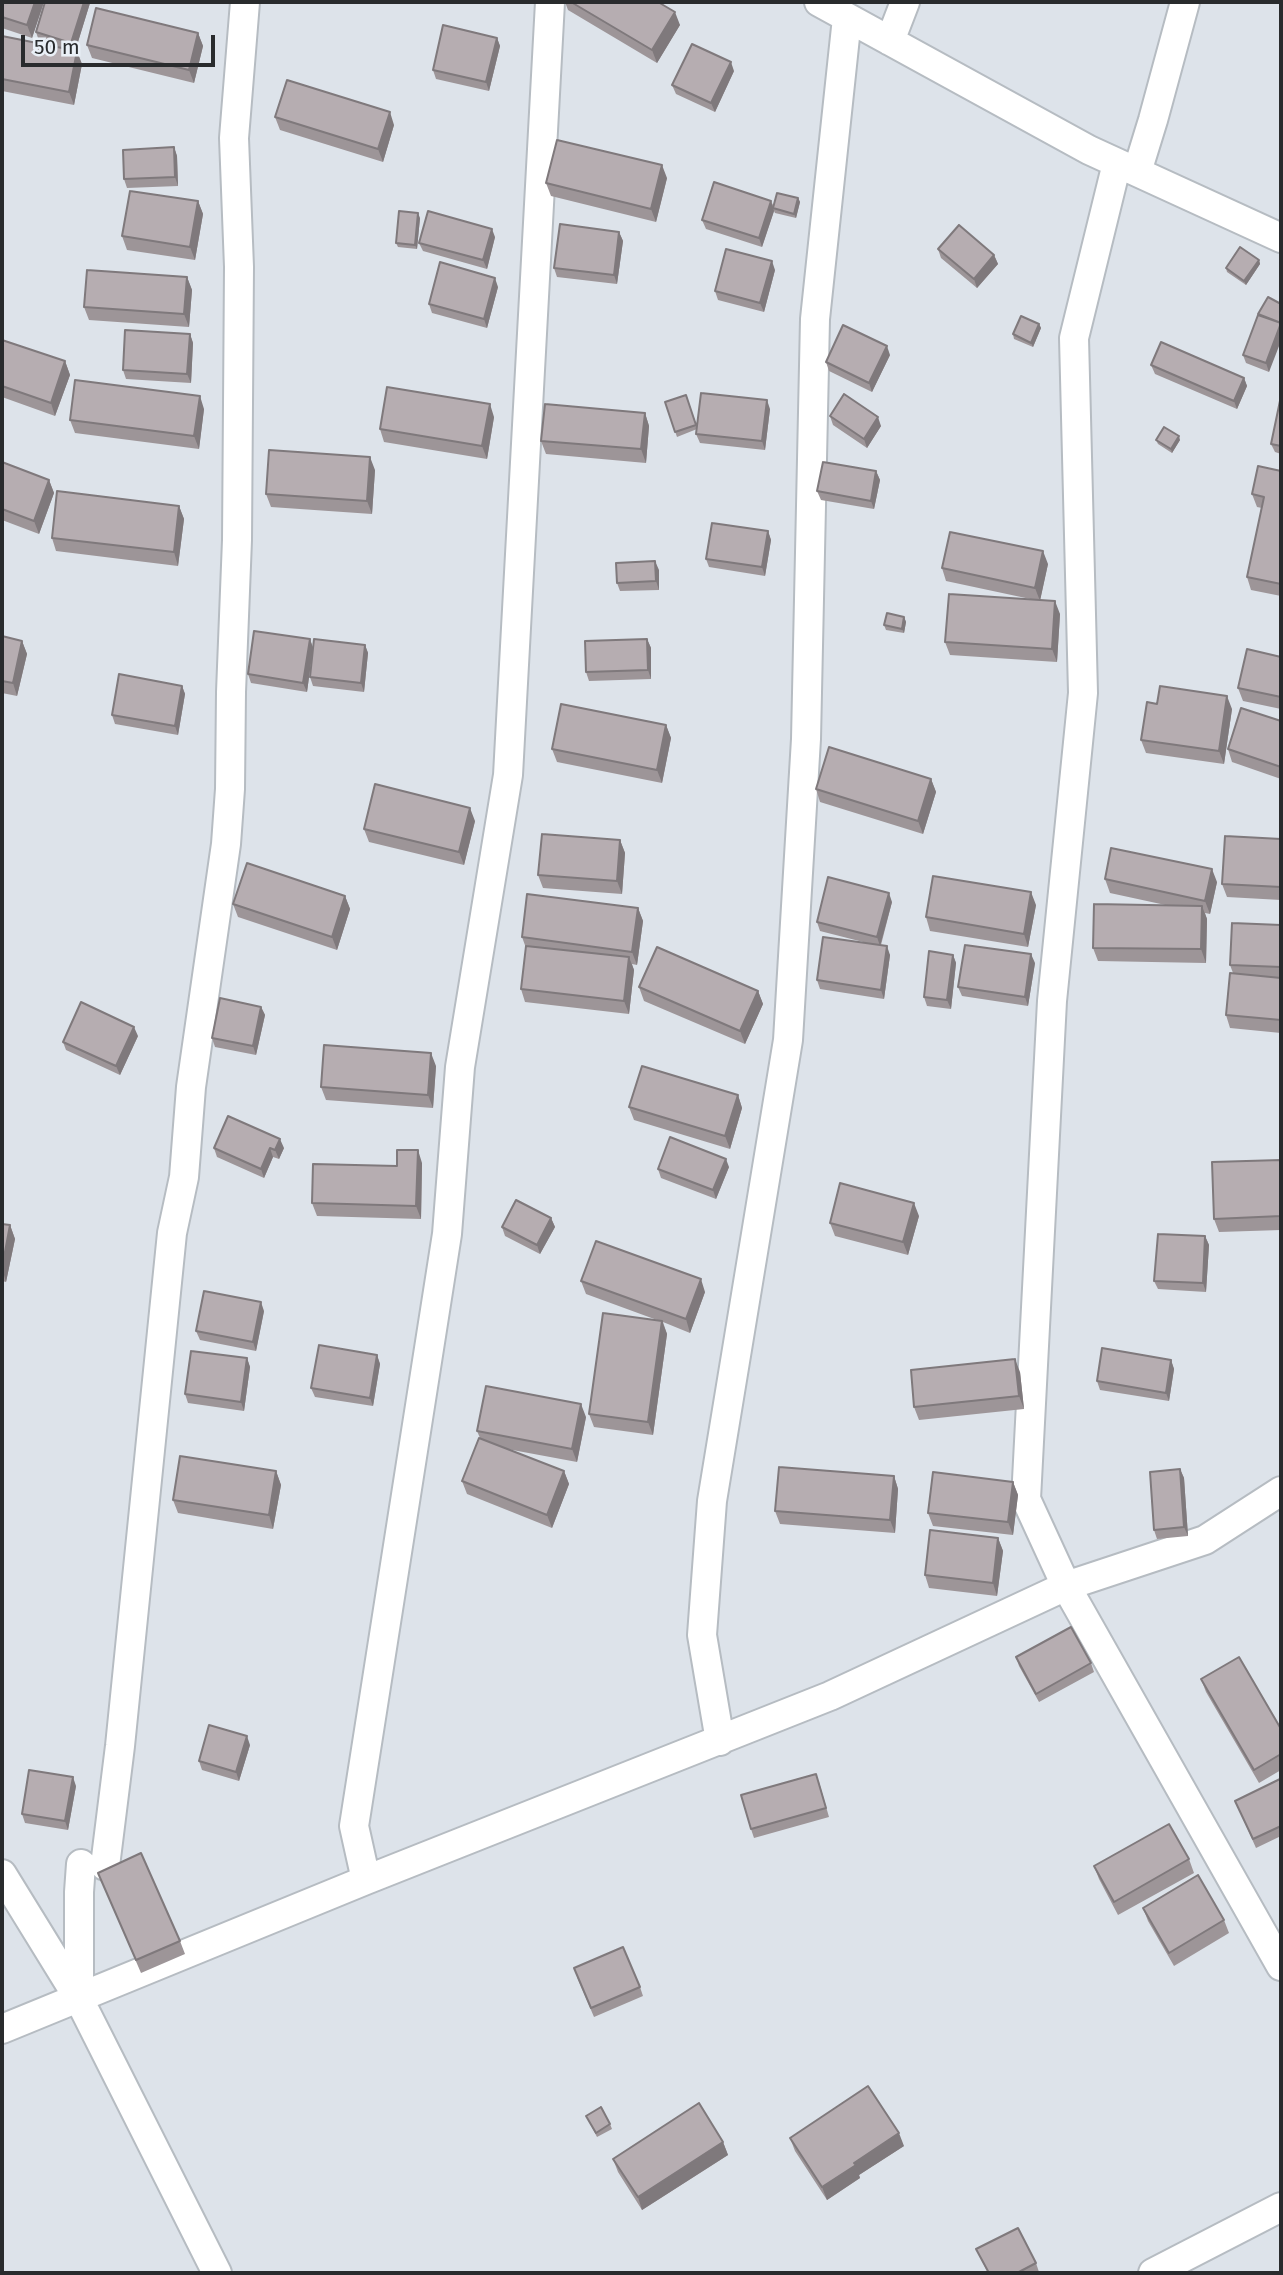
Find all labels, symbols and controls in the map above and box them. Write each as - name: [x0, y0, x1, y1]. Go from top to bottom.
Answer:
- scale bar: [24, 21, 219, 65]
- text: 50 m: [34, 34, 80, 60]

